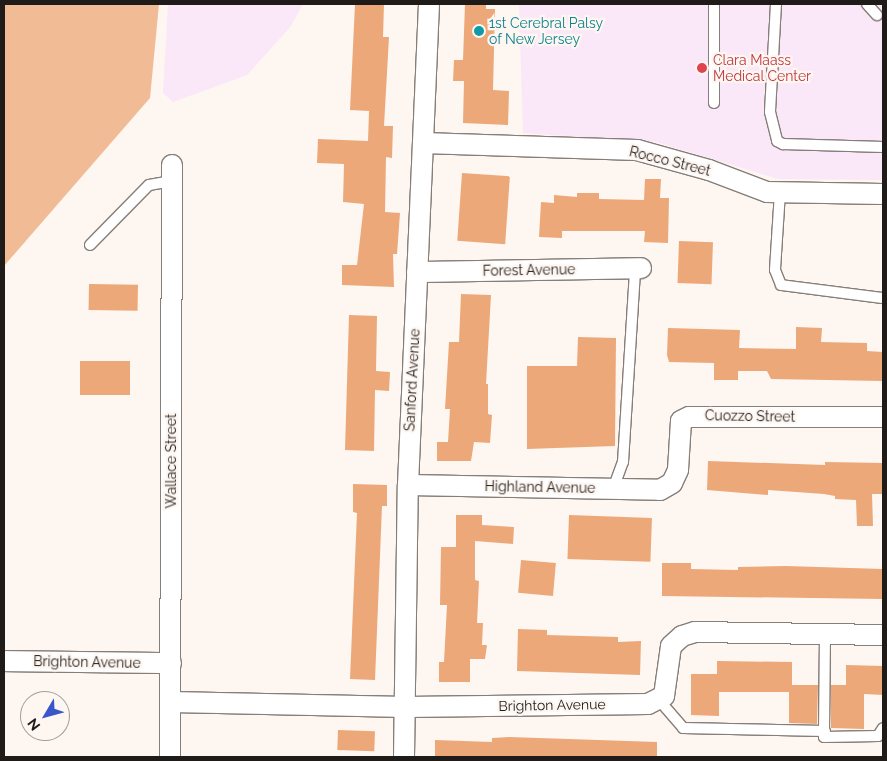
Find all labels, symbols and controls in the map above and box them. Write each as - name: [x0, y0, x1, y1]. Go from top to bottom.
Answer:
- place label: 1st Cerebral Palsy of New Jersey: [489, 15, 604, 48]
- marker: 1st Cerebral Palsy of New Jersey: [473, 25, 485, 37]
- place label: Clara Maass Medical Center: [713, 52, 811, 84]
- marker: Clara Maass Medical Center: [695, 61, 709, 75]
- street label: Rocco Street: [628, 143, 712, 179]
- street label: Forest Avenue: [482, 261, 576, 279]
- street label: Sanford Avenue: [401, 328, 423, 432]
- street label: Cuozzo Street: [705, 407, 795, 425]
- street label: Wallace Street: [163, 414, 179, 508]
- street label: Highland Avenue: [484, 478, 596, 496]
- street label: Brighton Avenue: [33, 653, 141, 671]
- north arrow: [20, 691, 70, 741]
- street label: Brighton Avenue: [498, 696, 606, 714]
- text: N: [24, 715, 43, 734]

